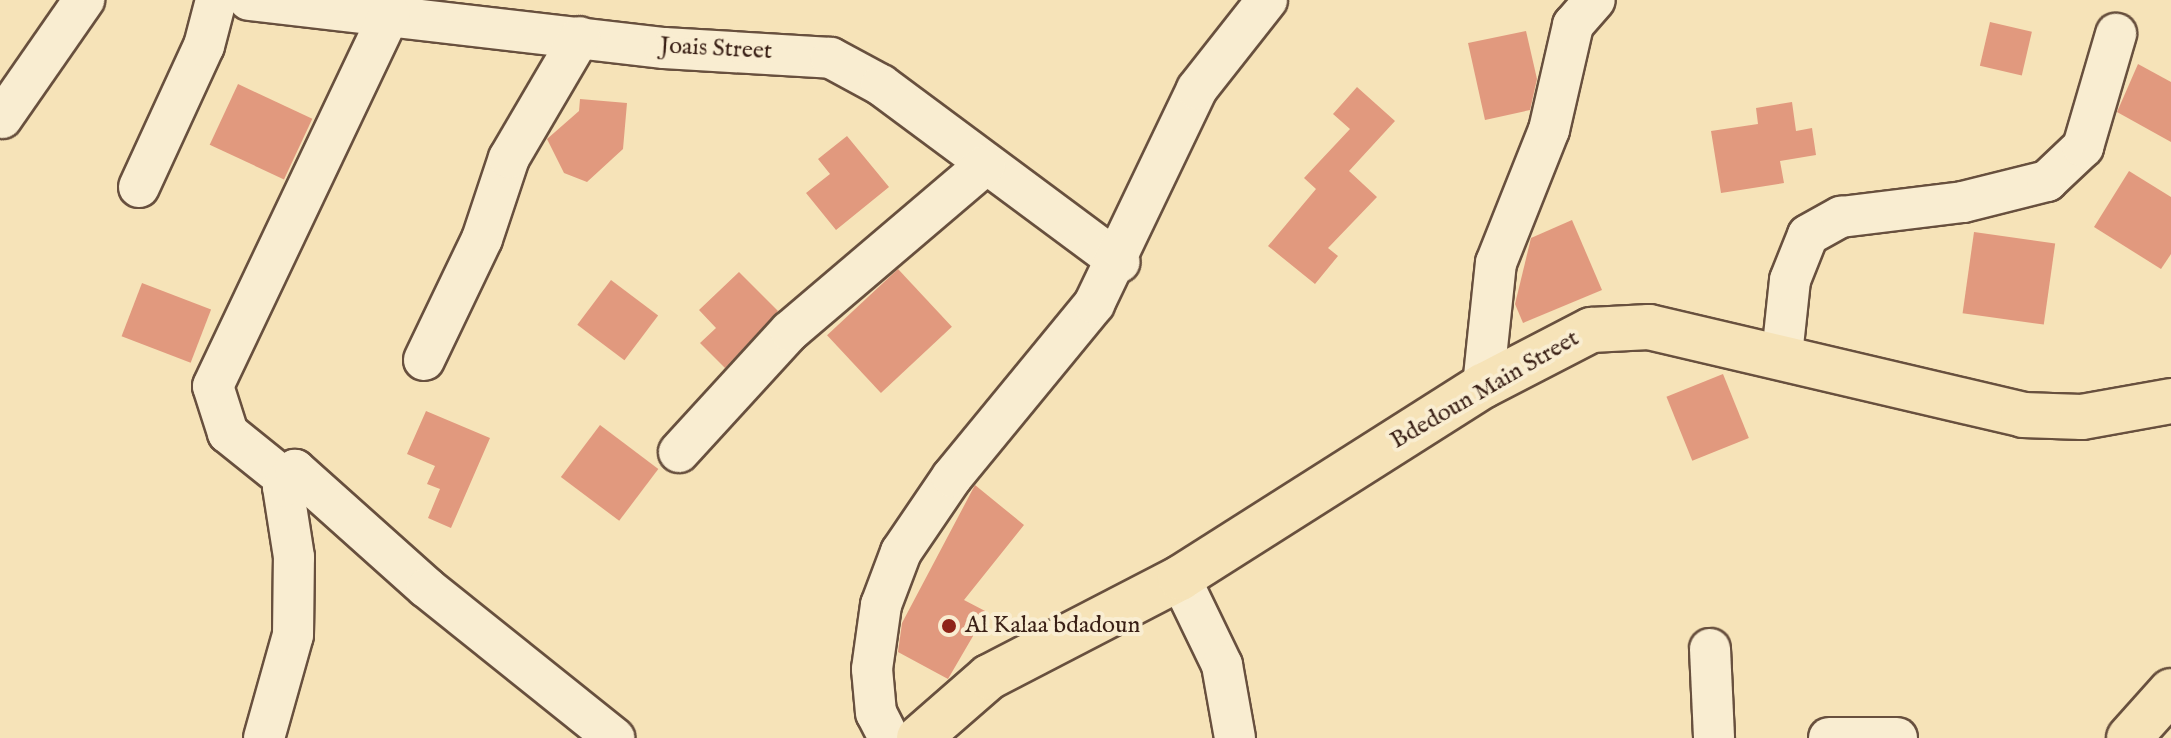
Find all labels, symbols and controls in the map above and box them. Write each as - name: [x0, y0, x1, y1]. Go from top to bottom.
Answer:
- street label: Joais Street: [659, 32, 773, 66]
- street label: Bdedoun Main Street: [1386, 324, 1584, 456]
- place label: Al Kalaa bdadoun: [965, 612, 1140, 640]
- marker: Al Kalaa bdadoun: [940, 617, 958, 635]

